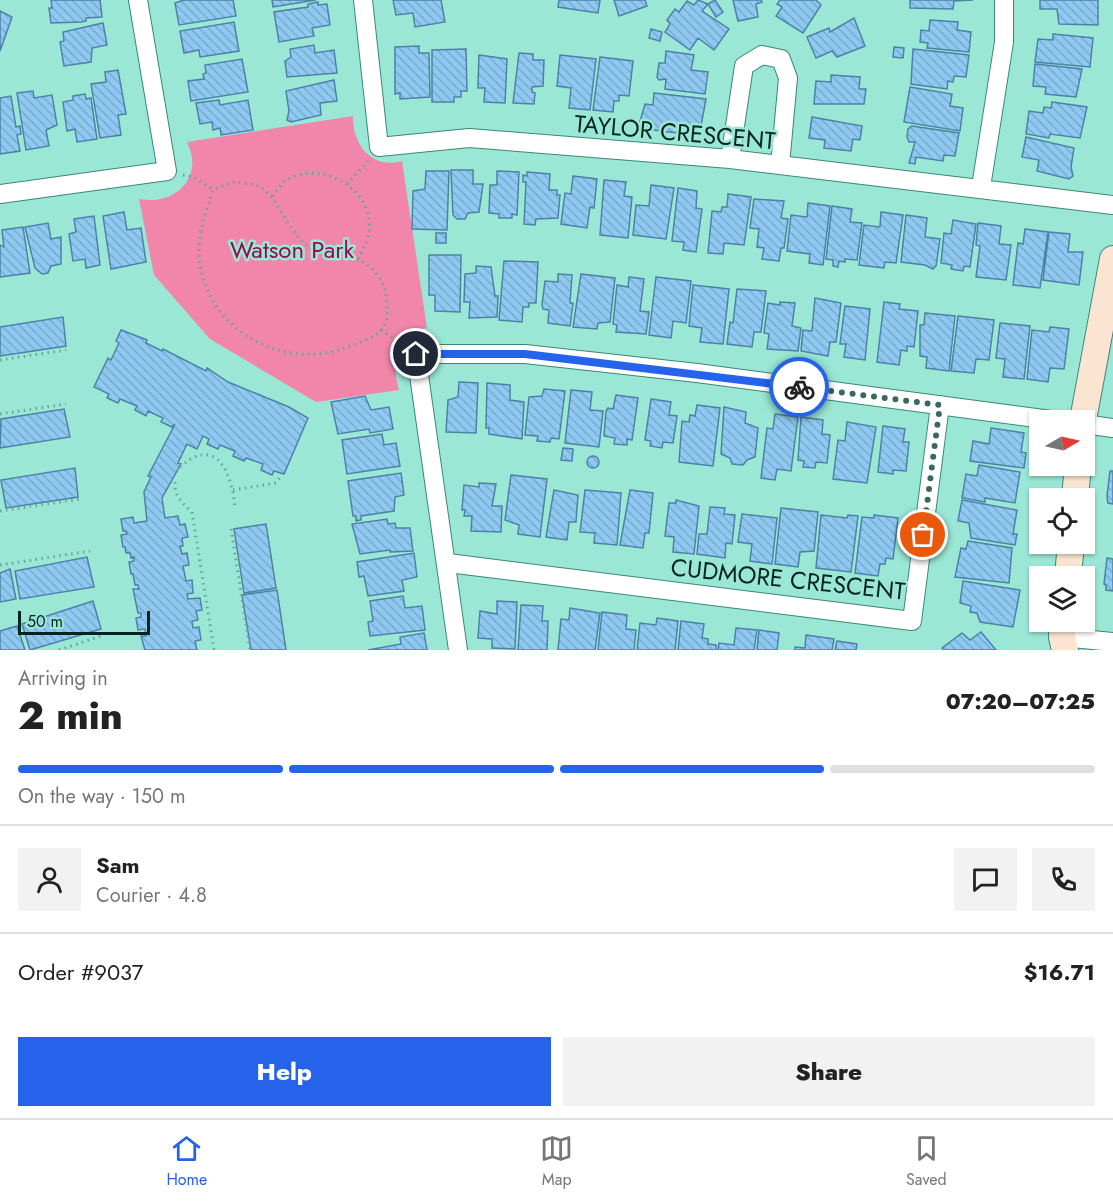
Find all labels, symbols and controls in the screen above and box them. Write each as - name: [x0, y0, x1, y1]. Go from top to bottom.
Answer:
- street label: TAYLOR CRESCENT: [573, 106, 777, 158]
- park label: Watson Park: [230, 232, 354, 267]
- pin: [390, 328, 441, 379]
- icon: home: [399, 337, 432, 370]
- courier: [769, 357, 829, 417]
- icon: bike: [783, 371, 816, 404]
- north arrow: [1029, 410, 1095, 476]
- map controls: [1029, 410, 1095, 632]
- button: locate: [1029, 488, 1095, 554]
- pin: [897, 509, 948, 560]
- icon: bag: [906, 518, 939, 551]
- street label: CUDMORE CRESCENT: [669, 549, 907, 609]
- button: layers: [1029, 566, 1095, 632]
- scale bar: [18, 608, 150, 636]
- text: 50 m: [27, 610, 63, 633]
- text: Arriving in: [18, 664, 108, 693]
- text: 07:20–07:25: [946, 685, 1095, 717]
- text: 2 min: [18, 687, 123, 744]
- text: On the way · 150 m: [18, 782, 186, 811]
- button: person: [18, 848, 81, 911]
- button: chat: [954, 848, 1017, 911]
- button: phone: [1032, 848, 1095, 911]
- text: Sam: [96, 849, 140, 881]
- text: Courier · 4.8: [96, 881, 207, 910]
- text: Order #9037: [18, 956, 143, 988]
- text: $16.71: [1024, 956, 1095, 988]
- button: Help: [18, 1037, 551, 1106]
- button: Share: [563, 1037, 1095, 1106]
- tab: Home: [166, 1132, 207, 1191]
- tab: Map: [540, 1132, 573, 1191]
- tab: Saved: [906, 1132, 947, 1191]

